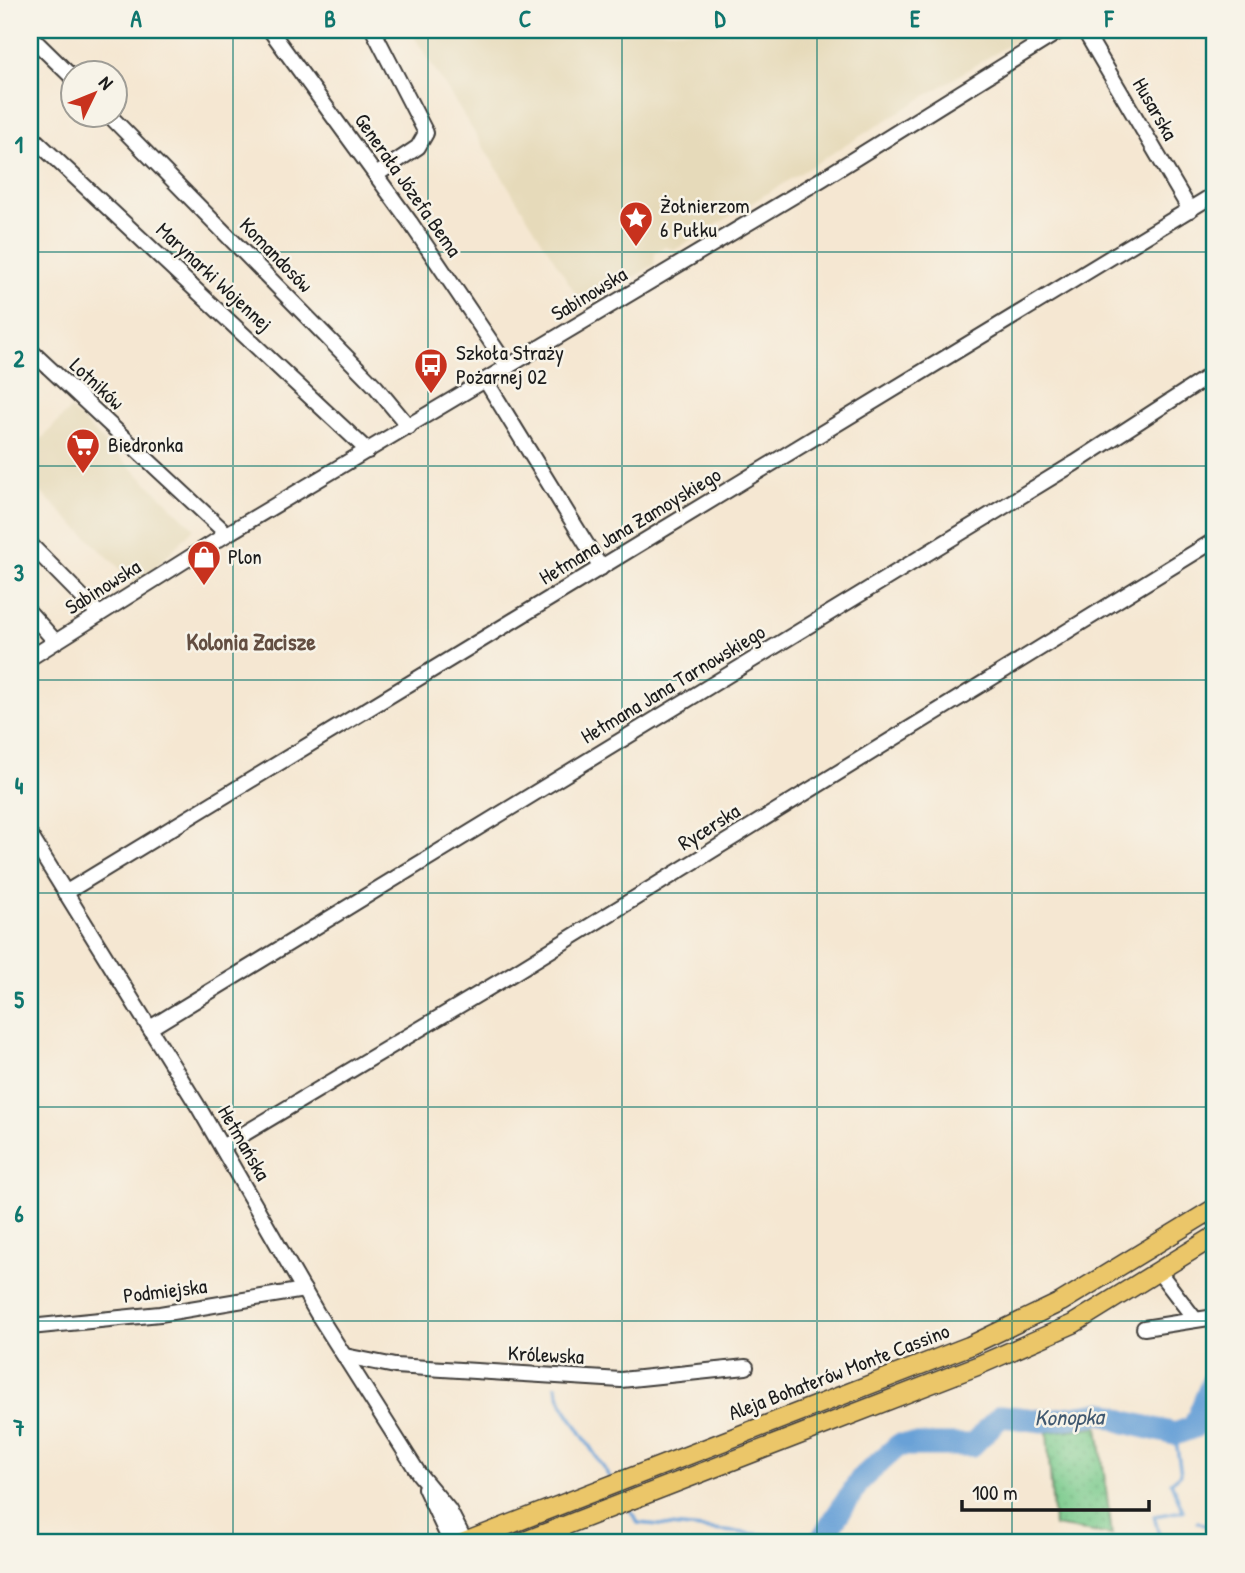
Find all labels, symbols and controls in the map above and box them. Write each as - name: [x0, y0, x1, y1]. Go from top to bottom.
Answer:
- text: A: [130, 3, 142, 34]
- text: B: [324, 3, 336, 34]
- text: C: [519, 3, 531, 34]
- text: D: [715, 3, 727, 34]
- text: E: [910, 3, 921, 34]
- text: F: [1104, 3, 1115, 34]
- north arrow: [60, 60, 130, 130]
- text: N: [93, 70, 119, 95]
- street label: Husarska: [1126, 72, 1185, 145]
- street label: Generała Józefa Bema: [348, 107, 469, 262]
- text: 1: [15, 129, 23, 160]
- place label: Żołnierzom 6 Pułku: [660, 191, 749, 244]
- place icon: Żołnierzom 6 Pułku: [617, 199, 655, 248]
- street label: Komandosów: [233, 211, 320, 299]
- street label: Marynarki Wojennej: [150, 215, 279, 338]
- street label: Sabinowska: [545, 260, 632, 328]
- place label: Szkoła Straży Pożarnej 02: [456, 338, 564, 391]
- text: 2: [14, 343, 25, 374]
- bus stop icon: Szkoła Straży Pożarnej 02: [412, 346, 450, 395]
- street label: Lotników: [64, 351, 131, 416]
- supermarket icon: Biedronka: [64, 426, 102, 475]
- place label: Biedronka: [108, 430, 183, 459]
- street label: Hetmana Jana Zamoyskiego: [533, 460, 726, 591]
- shop icon: Plon: [185, 538, 223, 587]
- place label: Plon: [228, 542, 262, 571]
- street label: Sabinowska: [59, 552, 146, 621]
- text: 3: [14, 557, 24, 588]
- street label: Hetmana Jana Tarnowskiego: [575, 617, 770, 750]
- district label: Kolonia Zacisze: [186, 626, 316, 657]
- text: 4: [15, 770, 24, 801]
- street label: Rycerska: [672, 796, 745, 857]
- text: 5: [14, 984, 24, 1015]
- street label: Hetmańska: [211, 1100, 278, 1186]
- text: 6: [14, 1198, 24, 1229]
- street label: Podmiejska: [121, 1271, 208, 1310]
- street label: Aleja Bohaterów Monte Cassino: [724, 1316, 953, 1427]
- street label: Królewska: [507, 1338, 585, 1371]
- water label: Konopka: [1034, 1400, 1106, 1434]
- text: 7: [12, 1412, 25, 1443]
- scale bar: [962, 1468, 1149, 1512]
- text: 100 m: [972, 1478, 1018, 1507]

